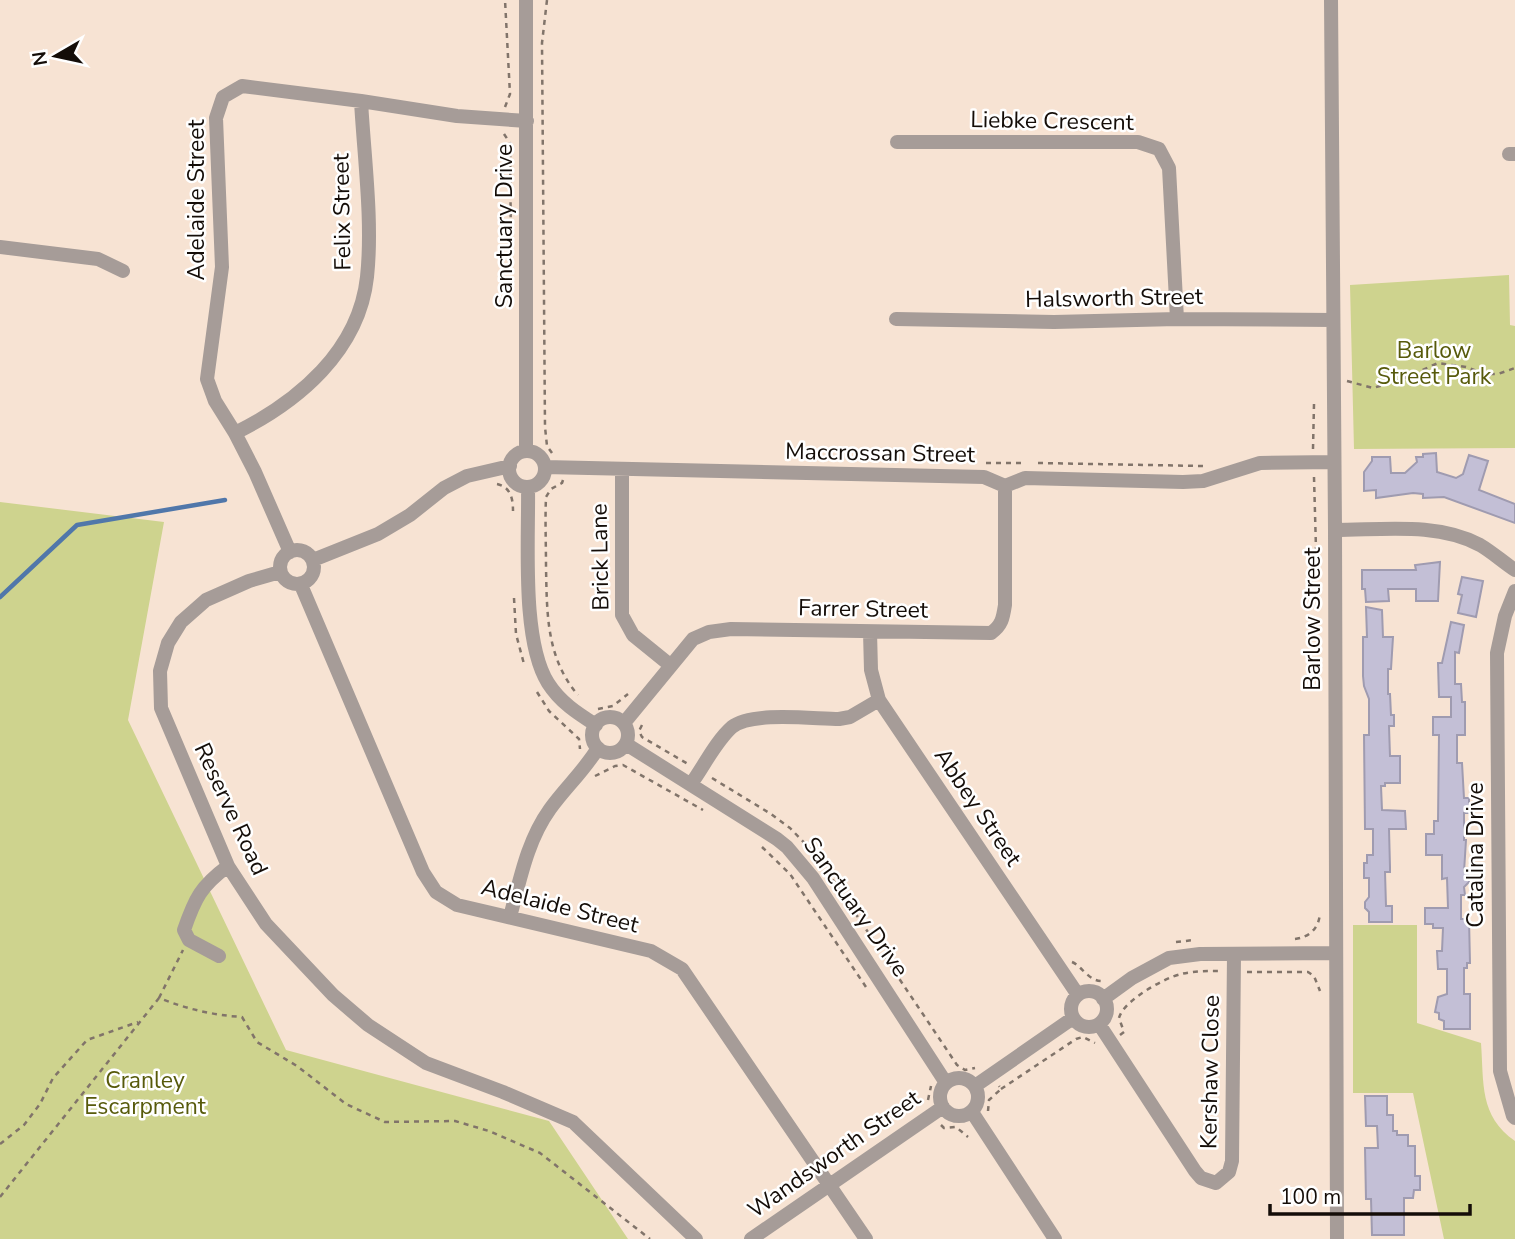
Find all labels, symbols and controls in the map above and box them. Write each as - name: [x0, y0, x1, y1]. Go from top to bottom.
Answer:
- north arrow: [21, 21, 91, 91]
- text: N: [26, 49, 54, 68]
- street label: Liebke Crescent: [970, 104, 1135, 138]
- street label: Adelaide Street: [181, 119, 212, 280]
- street label: Sanctuary Drive: [489, 144, 520, 308]
- street label: Felix Street: [325, 152, 359, 271]
- street label: Halsworth Street: [1025, 281, 1204, 315]
- park label: Barlow Street Park: [1377, 335, 1492, 392]
- street label: Maccrossan Street: [785, 436, 976, 470]
- street label: Brick Lane: [584, 503, 616, 611]
- street label: Barlow Street: [1297, 546, 1328, 691]
- street label: Farrer Street: [798, 592, 929, 626]
- street label: Reserve Road: [187, 738, 275, 880]
- street label: Abbey Street: [927, 742, 1029, 873]
- street label: Catalina Drive: [1460, 782, 1491, 928]
- street label: Sanctuary Drive: [796, 831, 916, 983]
- street label: Adelaide Street: [478, 871, 643, 941]
- street label: Kershaw Close: [1193, 995, 1227, 1149]
- park label: Cranley Escarpment: [84, 1065, 207, 1122]
- street label: Wandsworth Street: [742, 1082, 927, 1225]
- scale bar: [1270, 1172, 1470, 1216]
- text: 100 m: [1280, 1183, 1341, 1211]

